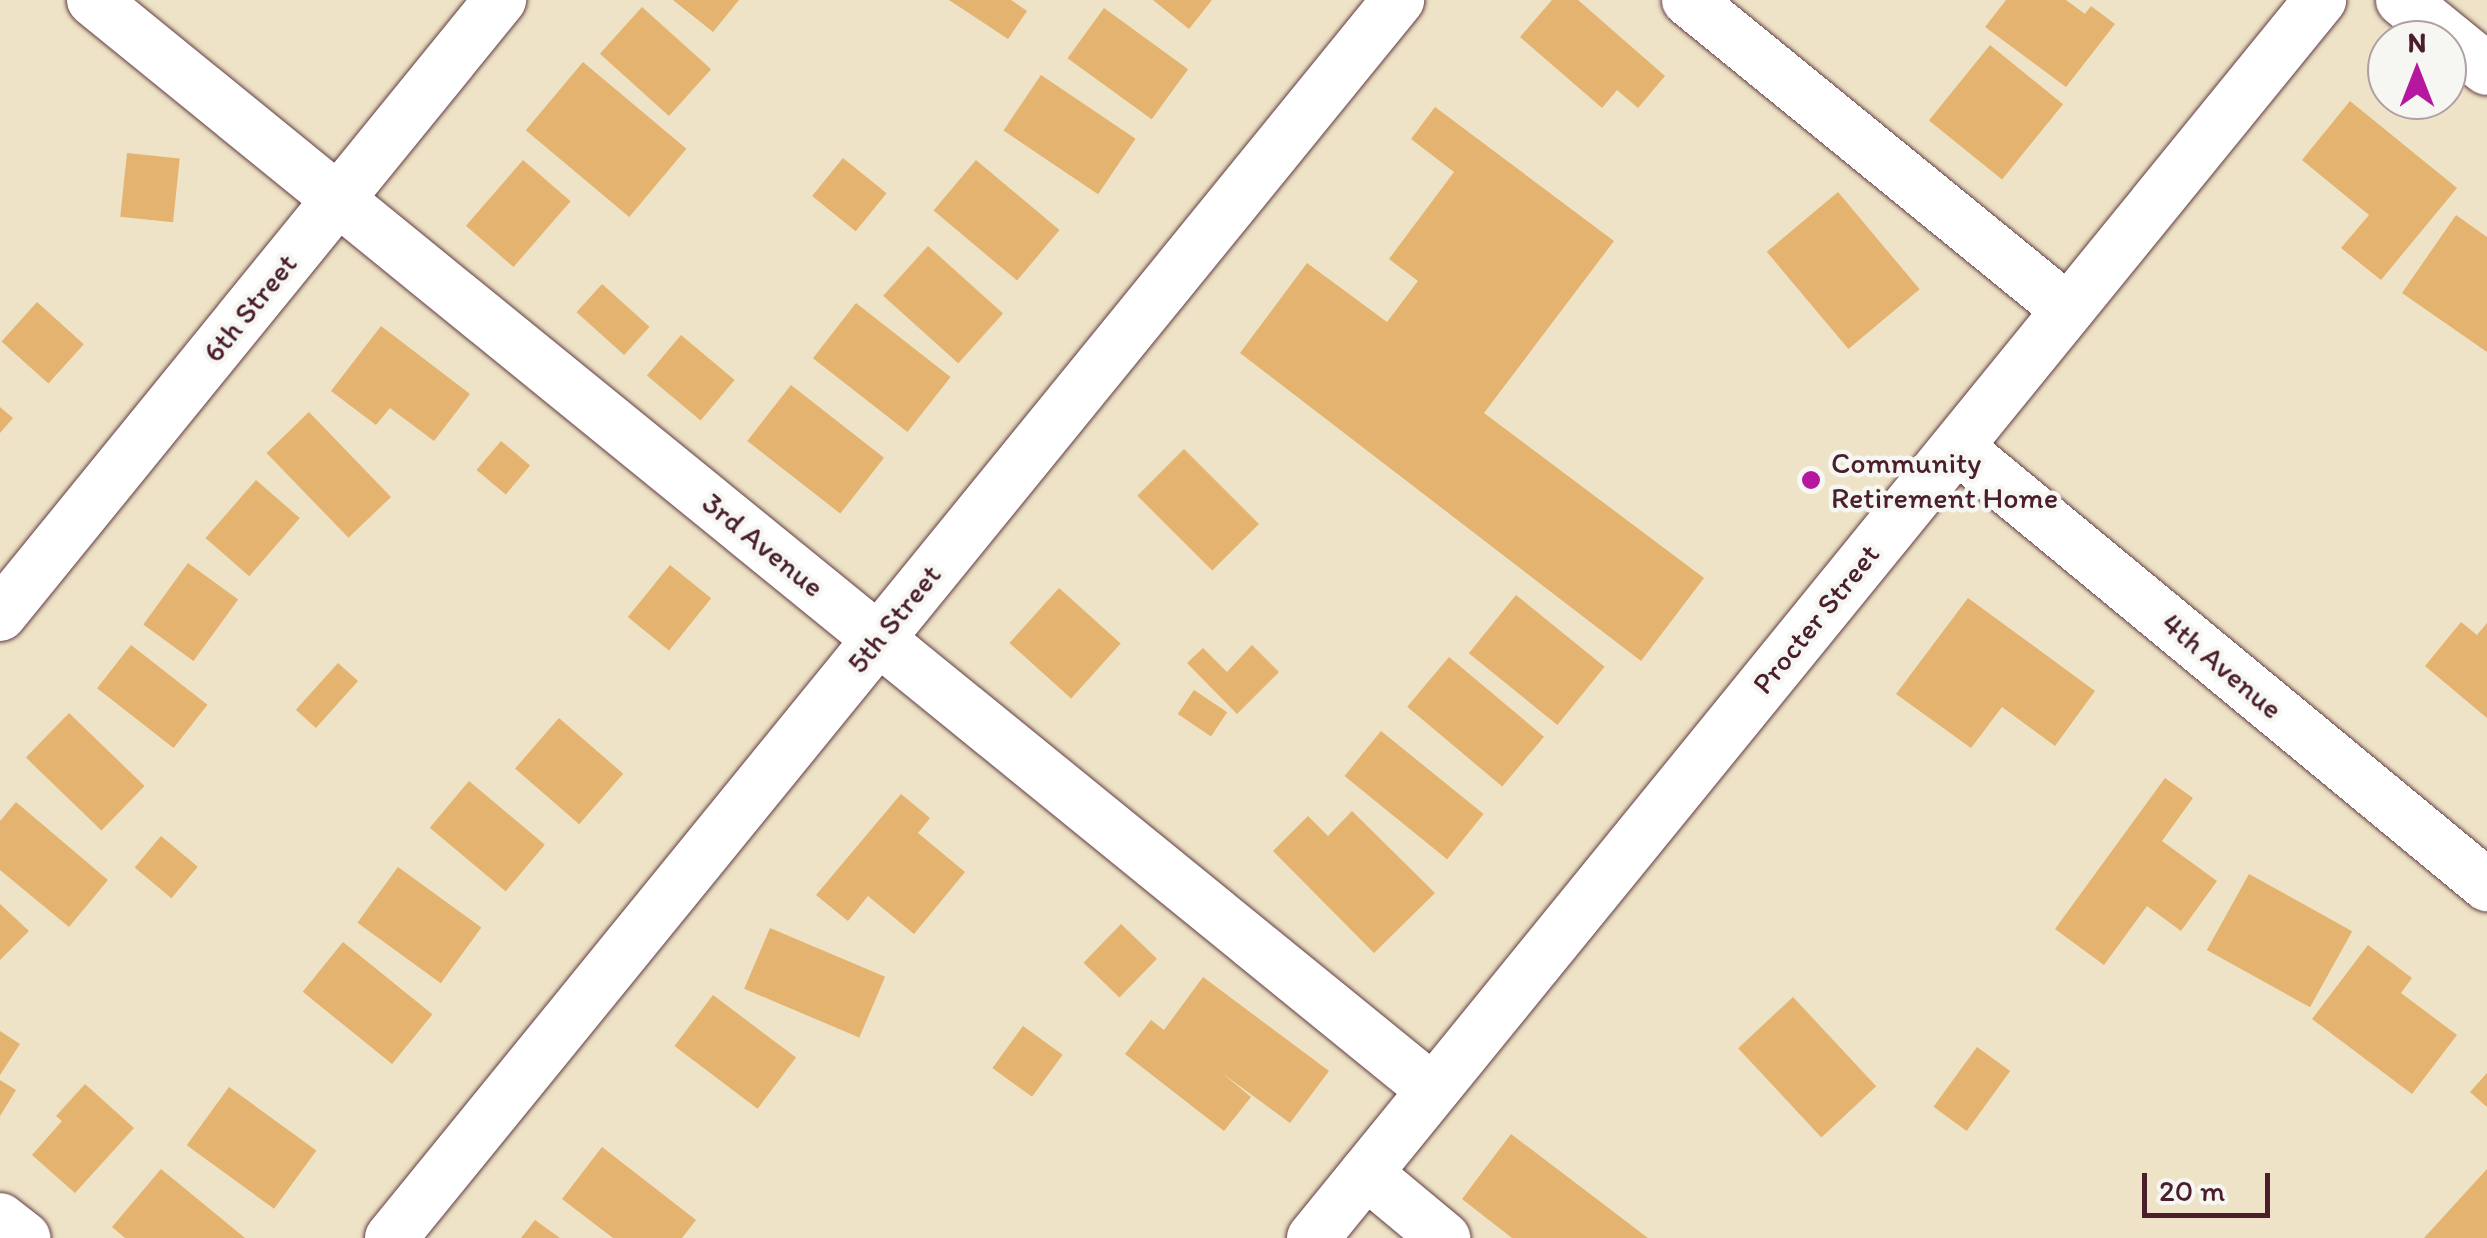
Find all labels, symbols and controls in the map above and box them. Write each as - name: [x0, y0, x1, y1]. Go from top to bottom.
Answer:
- north arrow: [2367, 20, 2467, 120]
- text: N: [2408, 25, 2426, 59]
- street label: 6th Street: [196, 247, 304, 369]
- place label: Community Retirement Home: [1831, 445, 2058, 516]
- marker: Community Retirement Home: [1800, 469, 1822, 491]
- street label: 3rd Avenue: [695, 485, 831, 605]
- street label: Procter Street: [1745, 537, 1887, 701]
- street label: 5th Street: [840, 558, 948, 680]
- street label: 4th Avenue: [2155, 606, 2289, 726]
- scale bar: [2147, 1153, 2274, 1215]
- text: 20 m: [2159, 1172, 2225, 1209]

